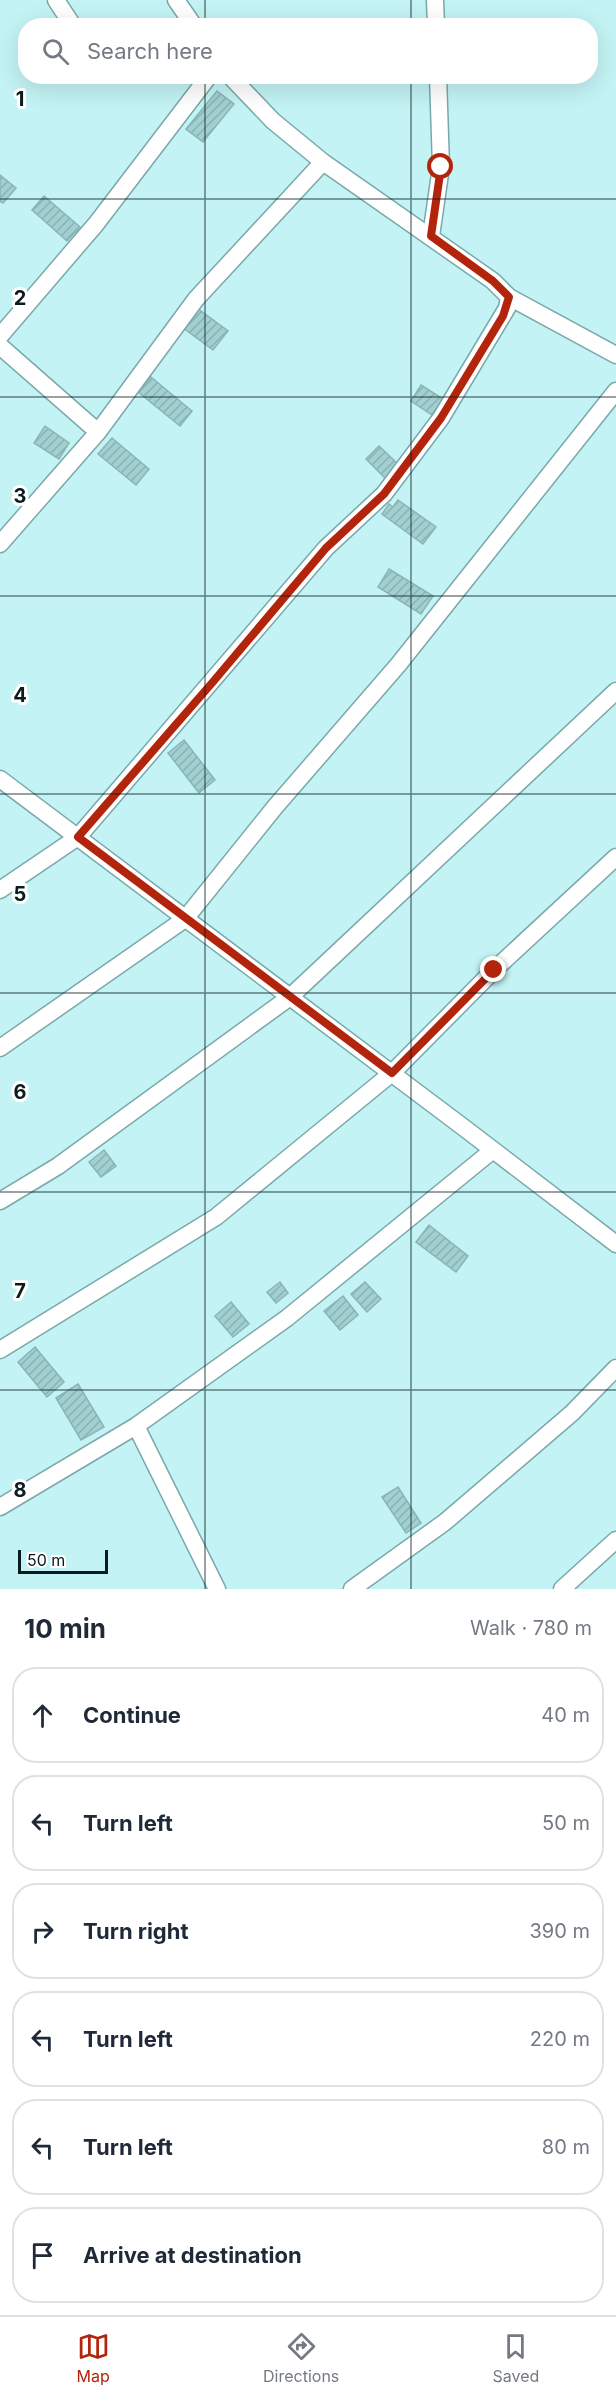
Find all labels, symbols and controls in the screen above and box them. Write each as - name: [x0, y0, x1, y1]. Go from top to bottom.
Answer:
- search box: [18, 18, 598, 84]
- icon: search: [39, 35, 72, 68]
- text: Search here: [87, 38, 213, 64]
- text: 1: [16, 87, 24, 111]
- route start: [427, 153, 453, 179]
- text: 2: [14, 286, 26, 310]
- text: 3: [14, 484, 26, 508]
- text: 4: [13, 683, 27, 707]
- text: 5: [14, 882, 26, 906]
- route end: [480, 956, 506, 982]
- text: 6: [14, 1080, 27, 1104]
- text: 7: [14, 1279, 26, 1303]
- text: 8: [13, 1478, 27, 1502]
- scale bar: [18, 1547, 108, 1574]
- text: 50 m: [27, 1550, 65, 1570]
- text: 10 min: [24, 1613, 106, 1644]
- text: Walk · 780 m: [470, 1616, 592, 1640]
- icon: ahead: [26, 1699, 59, 1732]
- text: Continue: [83, 1702, 181, 1728]
- text: 40 m: [541, 1703, 590, 1727]
- icon: left: [26, 1807, 59, 1840]
- text: Turn left: [83, 1810, 173, 1836]
- text: 50 m: [542, 1811, 590, 1835]
- icon: right: [26, 1915, 59, 1948]
- text: Turn right: [83, 1918, 189, 1944]
- text: 390 m: [529, 1919, 590, 1943]
- icon: left: [26, 2023, 59, 2056]
- text: Turn left: [83, 2026, 173, 2052]
- text: 220 m: [530, 2027, 590, 2051]
- icon: left: [26, 2131, 59, 2164]
- text: Turn left: [83, 2134, 173, 2160]
- text: 80 m: [542, 2135, 590, 2159]
- icon: arrive: [26, 2239, 59, 2272]
- text: Arrive at destination: [83, 2242, 302, 2268]
- tab: Map: [77, 2330, 110, 2386]
- tab: Directions: [263, 2330, 339, 2386]
- tab: Saved: [493, 2330, 539, 2386]

